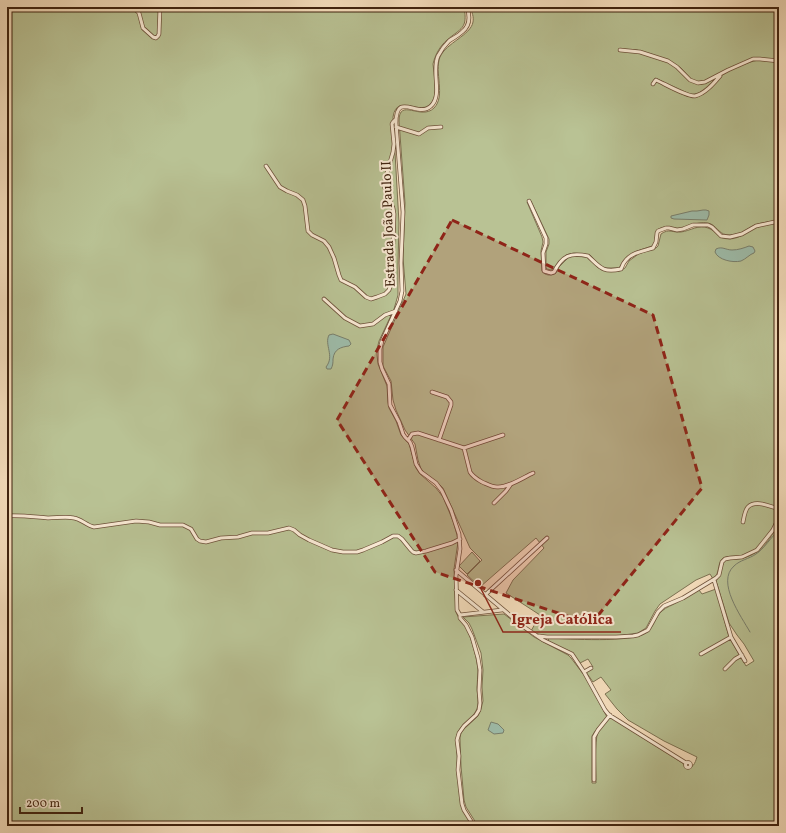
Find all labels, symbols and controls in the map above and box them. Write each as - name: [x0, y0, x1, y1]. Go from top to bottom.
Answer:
- street label: Estrada João Paulo II: [377, 160, 401, 288]
- callout: Igreja Católica: [503, 605, 621, 632]
- text: Igreja Católica: [511, 610, 613, 631]
- scale bar: [20, 789, 82, 815]
- text: 200 m: [26, 796, 60, 812]

